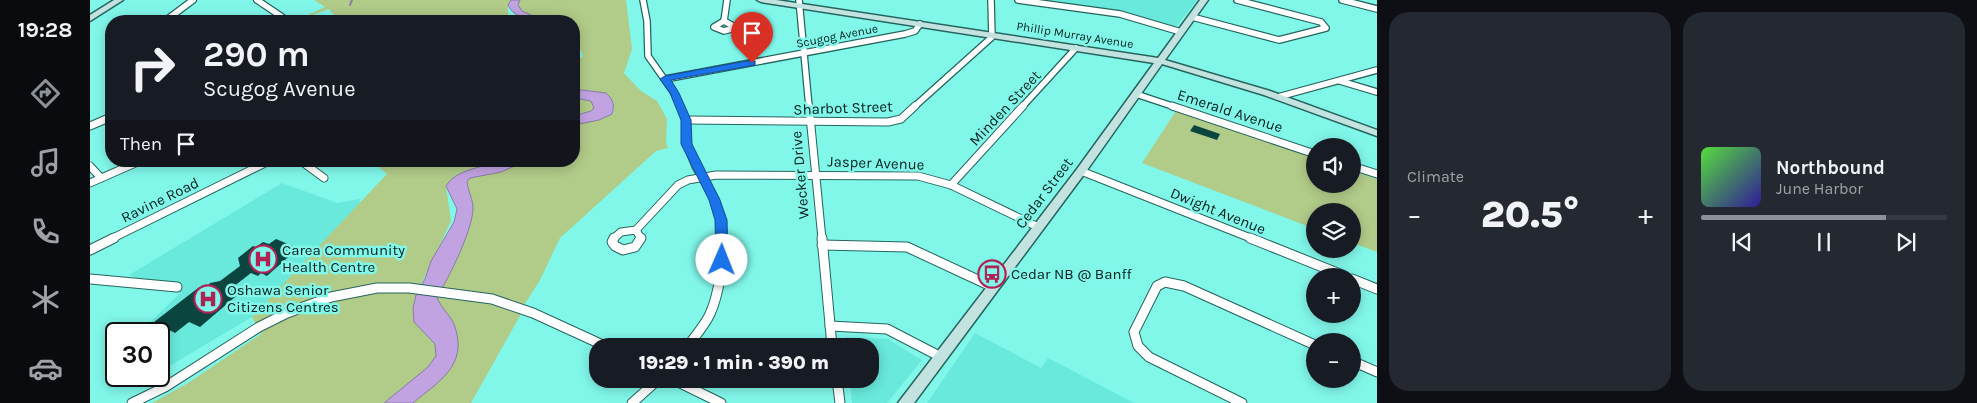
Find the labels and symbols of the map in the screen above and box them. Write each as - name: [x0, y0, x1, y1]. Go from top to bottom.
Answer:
- pin: [731, 12, 773, 63]
- street label: Phillip Murray Avenue: [1016, 19, 1134, 51]
- street label: Scugog Avenue: [795, 21, 879, 51]
- street label: Minden Street: [965, 66, 1045, 149]
- street label: Emerald Avenue: [1175, 85, 1285, 137]
- street label: Sharbot Street: [793, 97, 893, 119]
- street label: Wecker Drive: [787, 130, 813, 220]
- street label: Jasper Avenue: [827, 152, 925, 174]
- street label: Cedar Street: [1011, 154, 1077, 232]
- street label: Ravine Road: [118, 173, 202, 227]
- street label: Dwight Avenue: [1168, 184, 1268, 238]
- position arrow: [695, 233, 747, 285]
- place label: Carea Community Health Centre: [282, 241, 405, 276]
- hospital icon: Carea Community Health Centre: [248, 244, 278, 274]
- bus stop icon: Cedar NB @ Banff: [977, 259, 1007, 289]
- place label: Cedar NB @ Banff: [1011, 265, 1133, 283]
- place label: Oshawa Senior Citizens Centres: [227, 281, 339, 316]
- hospital icon: Oshawa Senior Citizens Centres: [193, 284, 223, 314]
- speed limit sign: 30: [105, 322, 170, 387]

